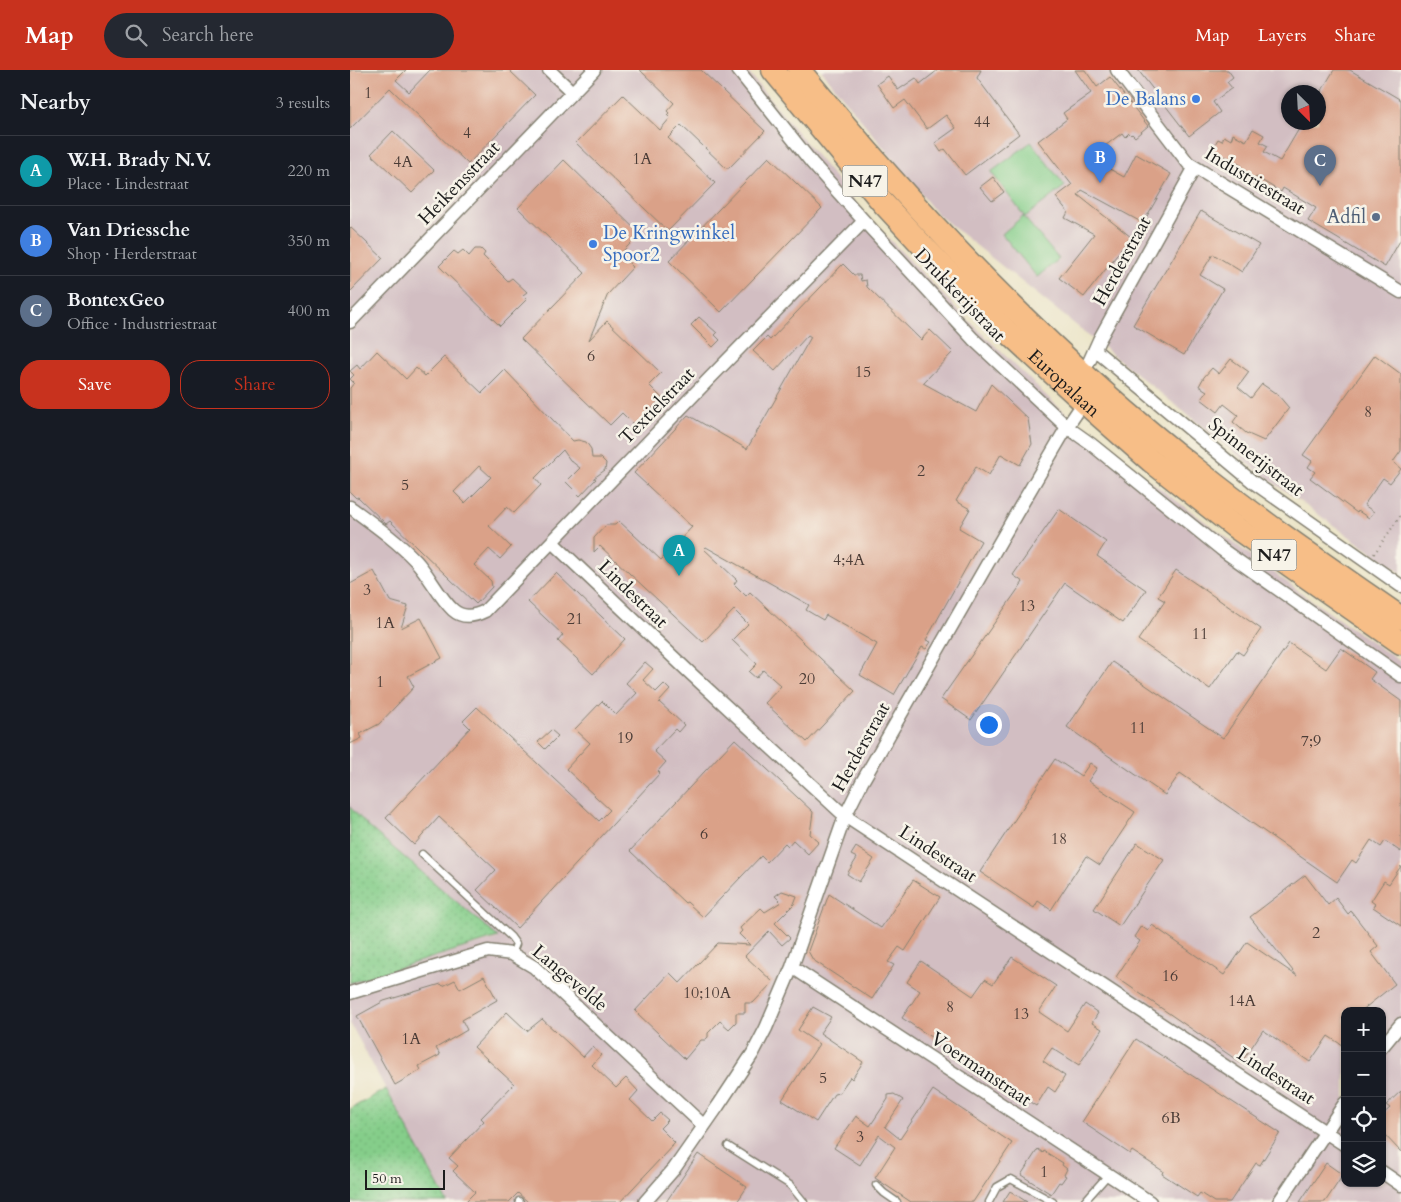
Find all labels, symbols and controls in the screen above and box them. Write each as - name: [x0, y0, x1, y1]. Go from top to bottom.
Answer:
- search box: [104, 13, 454, 58]
- text: Map: [25, 19, 74, 52]
- icon: search: [122, 21, 150, 49]
- text: Search here: [162, 22, 254, 48]
- text: Map: [1195, 23, 1230, 48]
- text: Layers: [1258, 23, 1307, 48]
- text: Share: [1335, 23, 1376, 48]
- house number: 1: [364, 82, 372, 104]
- north arrow: [1281, 85, 1326, 130]
- place label: De Balans: [1106, 86, 1186, 112]
- text: Nearby: [20, 88, 91, 117]
- text: 3 results: [276, 92, 330, 114]
- marker: De Balans: [1190, 93, 1202, 105]
- house number: 44: [974, 111, 990, 133]
- house number: 4: [463, 122, 471, 144]
- street label: Heikensstraat: [412, 135, 506, 231]
- street label: Industriestraat: [1200, 141, 1310, 221]
- pin: B: [1084, 142, 1116, 183]
- pin: C: [1304, 145, 1336, 186]
- text: W.H. Brady N.V.: [67, 147, 211, 173]
- house number: 1A: [632, 148, 652, 170]
- house number: 4A: [393, 151, 413, 173]
- text: A: [30, 160, 42, 182]
- text: 220 m: [288, 160, 330, 182]
- road number: N47: [842, 165, 888, 196]
- text: Place · Lindestraat: [67, 173, 189, 195]
- place label: Adfil: [1327, 204, 1366, 230]
- street label: Herderstraat: [1087, 211, 1157, 311]
- marker: Adfil: [1370, 211, 1382, 223]
- text: Van Driessche: [67, 217, 190, 243]
- place label: De Kringwinkel Spoor2: [603, 220, 735, 268]
- text: B: [30, 230, 42, 252]
- text: 350 m: [288, 230, 330, 252]
- marker: De Kringwinkel Spoor2: [587, 238, 599, 250]
- street label: Drukkerijstraat: [909, 242, 1011, 348]
- text: Shop · Herderstraat: [67, 243, 197, 265]
- text: BontexGeo: [67, 287, 165, 313]
- text: C: [30, 300, 42, 322]
- text: 400 m: [288, 300, 330, 322]
- text: Office · Industriestraat: [67, 313, 217, 335]
- street label: Europalaan: [1022, 343, 1106, 423]
- house number: 6: [587, 345, 595, 367]
- button: Save: [20, 360, 170, 409]
- button: Share: [180, 360, 330, 409]
- house number: 15: [855, 361, 871, 383]
- street label: Textielstraat: [613, 362, 701, 450]
- house number: 8: [1364, 401, 1372, 423]
- street label: Spinnerijstraat: [1203, 411, 1309, 503]
- house number: 2: [917, 460, 925, 482]
- house number: 5: [401, 474, 409, 496]
- pin: A: [663, 535, 695, 576]
- road number: N47: [1252, 540, 1296, 570]
- house number: 4;4A: [833, 549, 866, 571]
- street label: Lindestraat: [592, 554, 674, 634]
- house number: 3: [363, 579, 371, 601]
- house number: 13: [1019, 595, 1035, 617]
- house number: 21: [567, 608, 583, 630]
- house number: 1A: [375, 612, 395, 634]
- house number: 11: [1192, 623, 1208, 645]
- house number: 20: [799, 668, 815, 690]
- house number: 1: [376, 671, 384, 693]
- street label: Herderstraat: [826, 697, 896, 797]
- your location: [976, 712, 1002, 738]
- house number: 11: [1130, 717, 1146, 739]
- house number: 19: [617, 727, 633, 749]
- house number: 7;9: [1301, 730, 1321, 752]
- street label: Lindestraat: [894, 819, 982, 889]
- house number: 6: [700, 823, 708, 845]
- house number: 18: [1051, 828, 1067, 850]
- house number: 2: [1312, 922, 1320, 944]
- street label: Langevelde: [527, 939, 613, 1017]
- house number: 16: [1162, 965, 1178, 987]
- house number: 10;10A: [683, 982, 732, 1004]
- house number: 14A: [1228, 990, 1257, 1012]
- house number: 8: [946, 996, 954, 1018]
- house number: 13: [1013, 1003, 1029, 1025]
- map controls: [1341, 1007, 1386, 1187]
- button: +: [1341, 1007, 1386, 1052]
- street label: Voermanstraat: [925, 1026, 1037, 1112]
- house number: 1A: [401, 1028, 421, 1050]
- street label: Lindestraat: [1232, 1041, 1320, 1111]
- button: −: [1341, 1052, 1386, 1097]
- house number: 5: [819, 1067, 827, 1089]
- button: locate: [1341, 1097, 1386, 1142]
- house number: 6B: [1161, 1107, 1181, 1129]
- house number: 3: [856, 1126, 864, 1148]
- button: layers: [1341, 1142, 1386, 1187]
- house number: 1: [1040, 1161, 1048, 1183]
- scale bar: [365, 1167, 445, 1190]
- text: 50 m: [372, 1169, 402, 1188]

